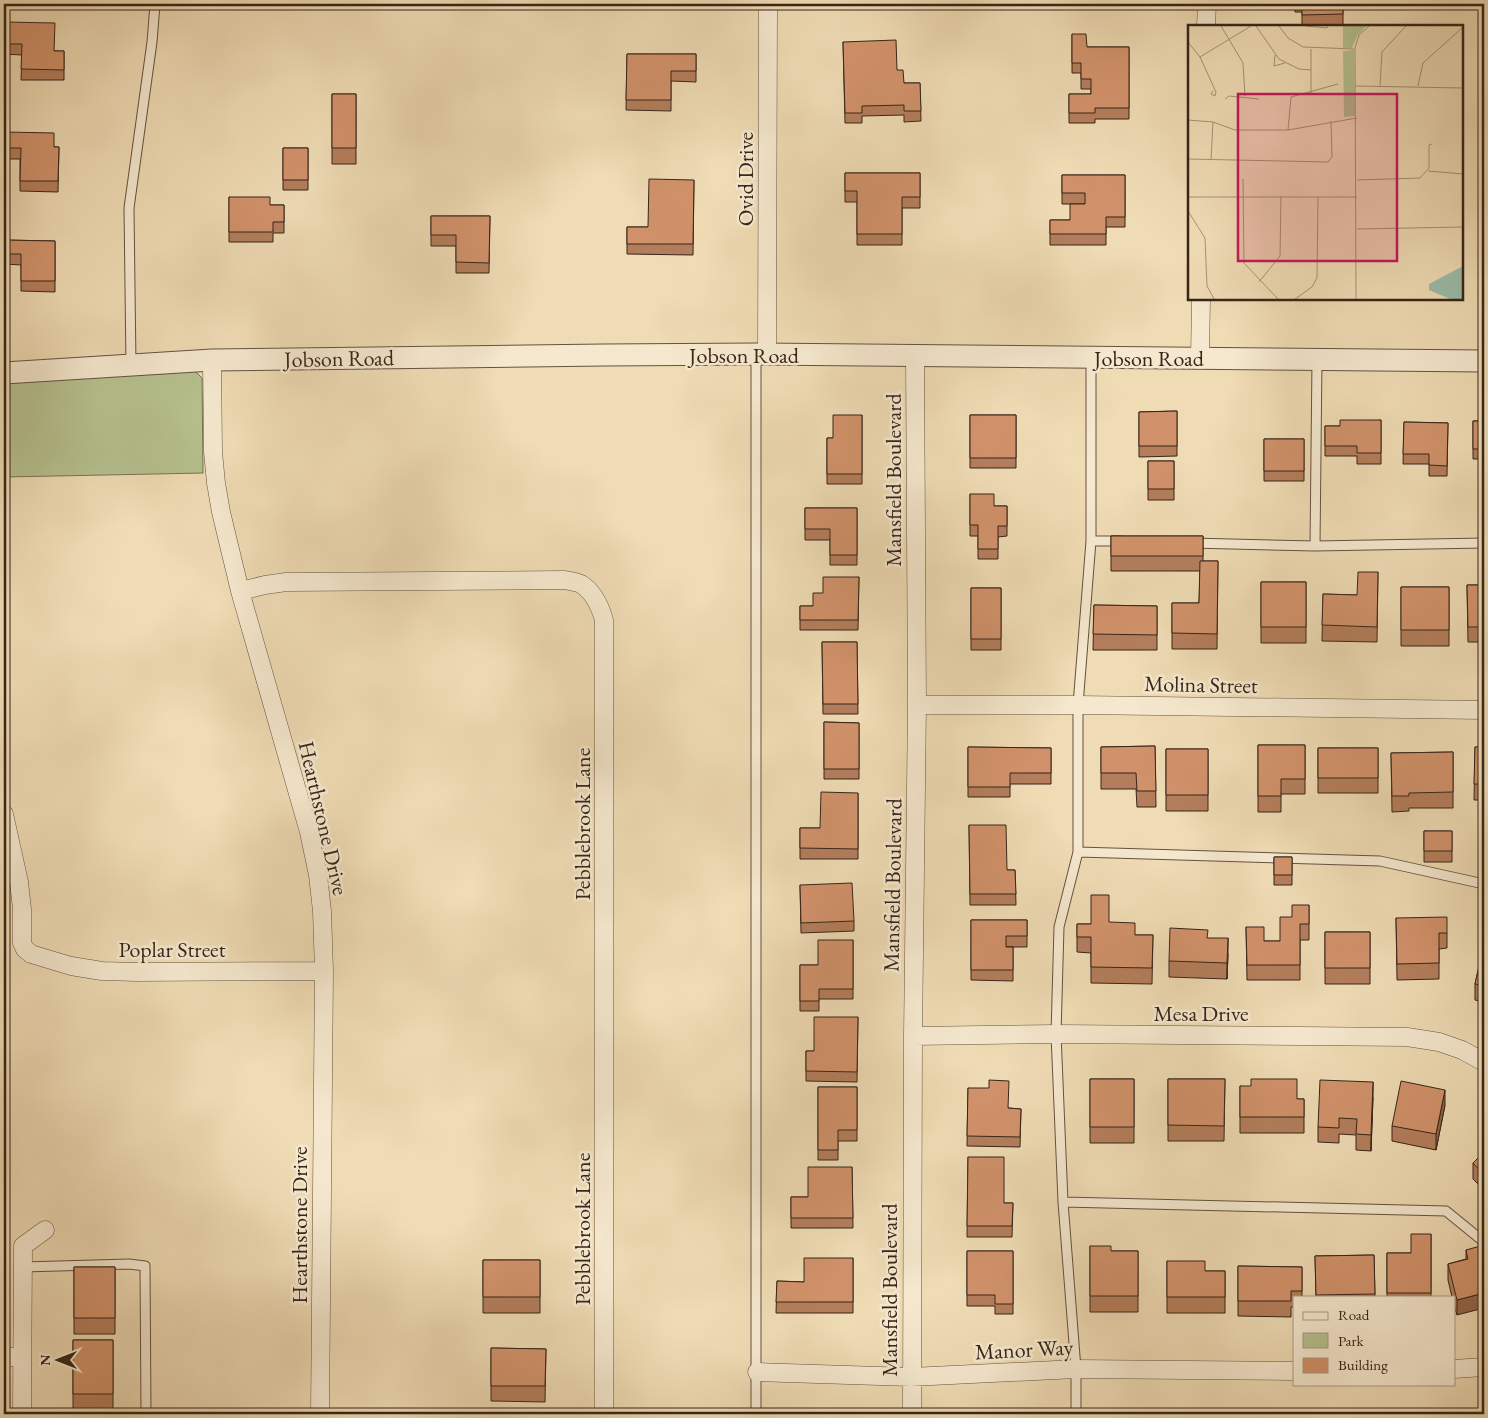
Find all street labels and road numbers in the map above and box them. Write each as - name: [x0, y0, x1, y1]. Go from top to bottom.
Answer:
- street label: Ovid Drive: [731, 131, 760, 226]
- street label: Jobson Road: [687, 341, 800, 370]
- street label: Jobson Road: [282, 343, 395, 374]
- street label: Jobson Road: [1092, 344, 1205, 373]
- street label: Mansfield Boulevard: [879, 392, 908, 567]
- street label: Molina Street: [1144, 669, 1258, 700]
- street label: Hearthstone Drive: [292, 738, 355, 898]
- street label: Pebblebrook Lane: [568, 747, 597, 900]
- street label: Mansfield Boulevard: [876, 797, 909, 972]
- street label: Poplar Street: [118, 935, 226, 964]
- street label: Mesa Drive: [1153, 999, 1249, 1028]
- street label: Hearthstone Drive: [285, 1146, 314, 1304]
- street label: Pebblebrook Lane: [568, 1152, 597, 1305]
- street label: Mansfield Boulevard: [875, 1202, 904, 1377]
- street label: Manor Way: [974, 1332, 1074, 1367]

